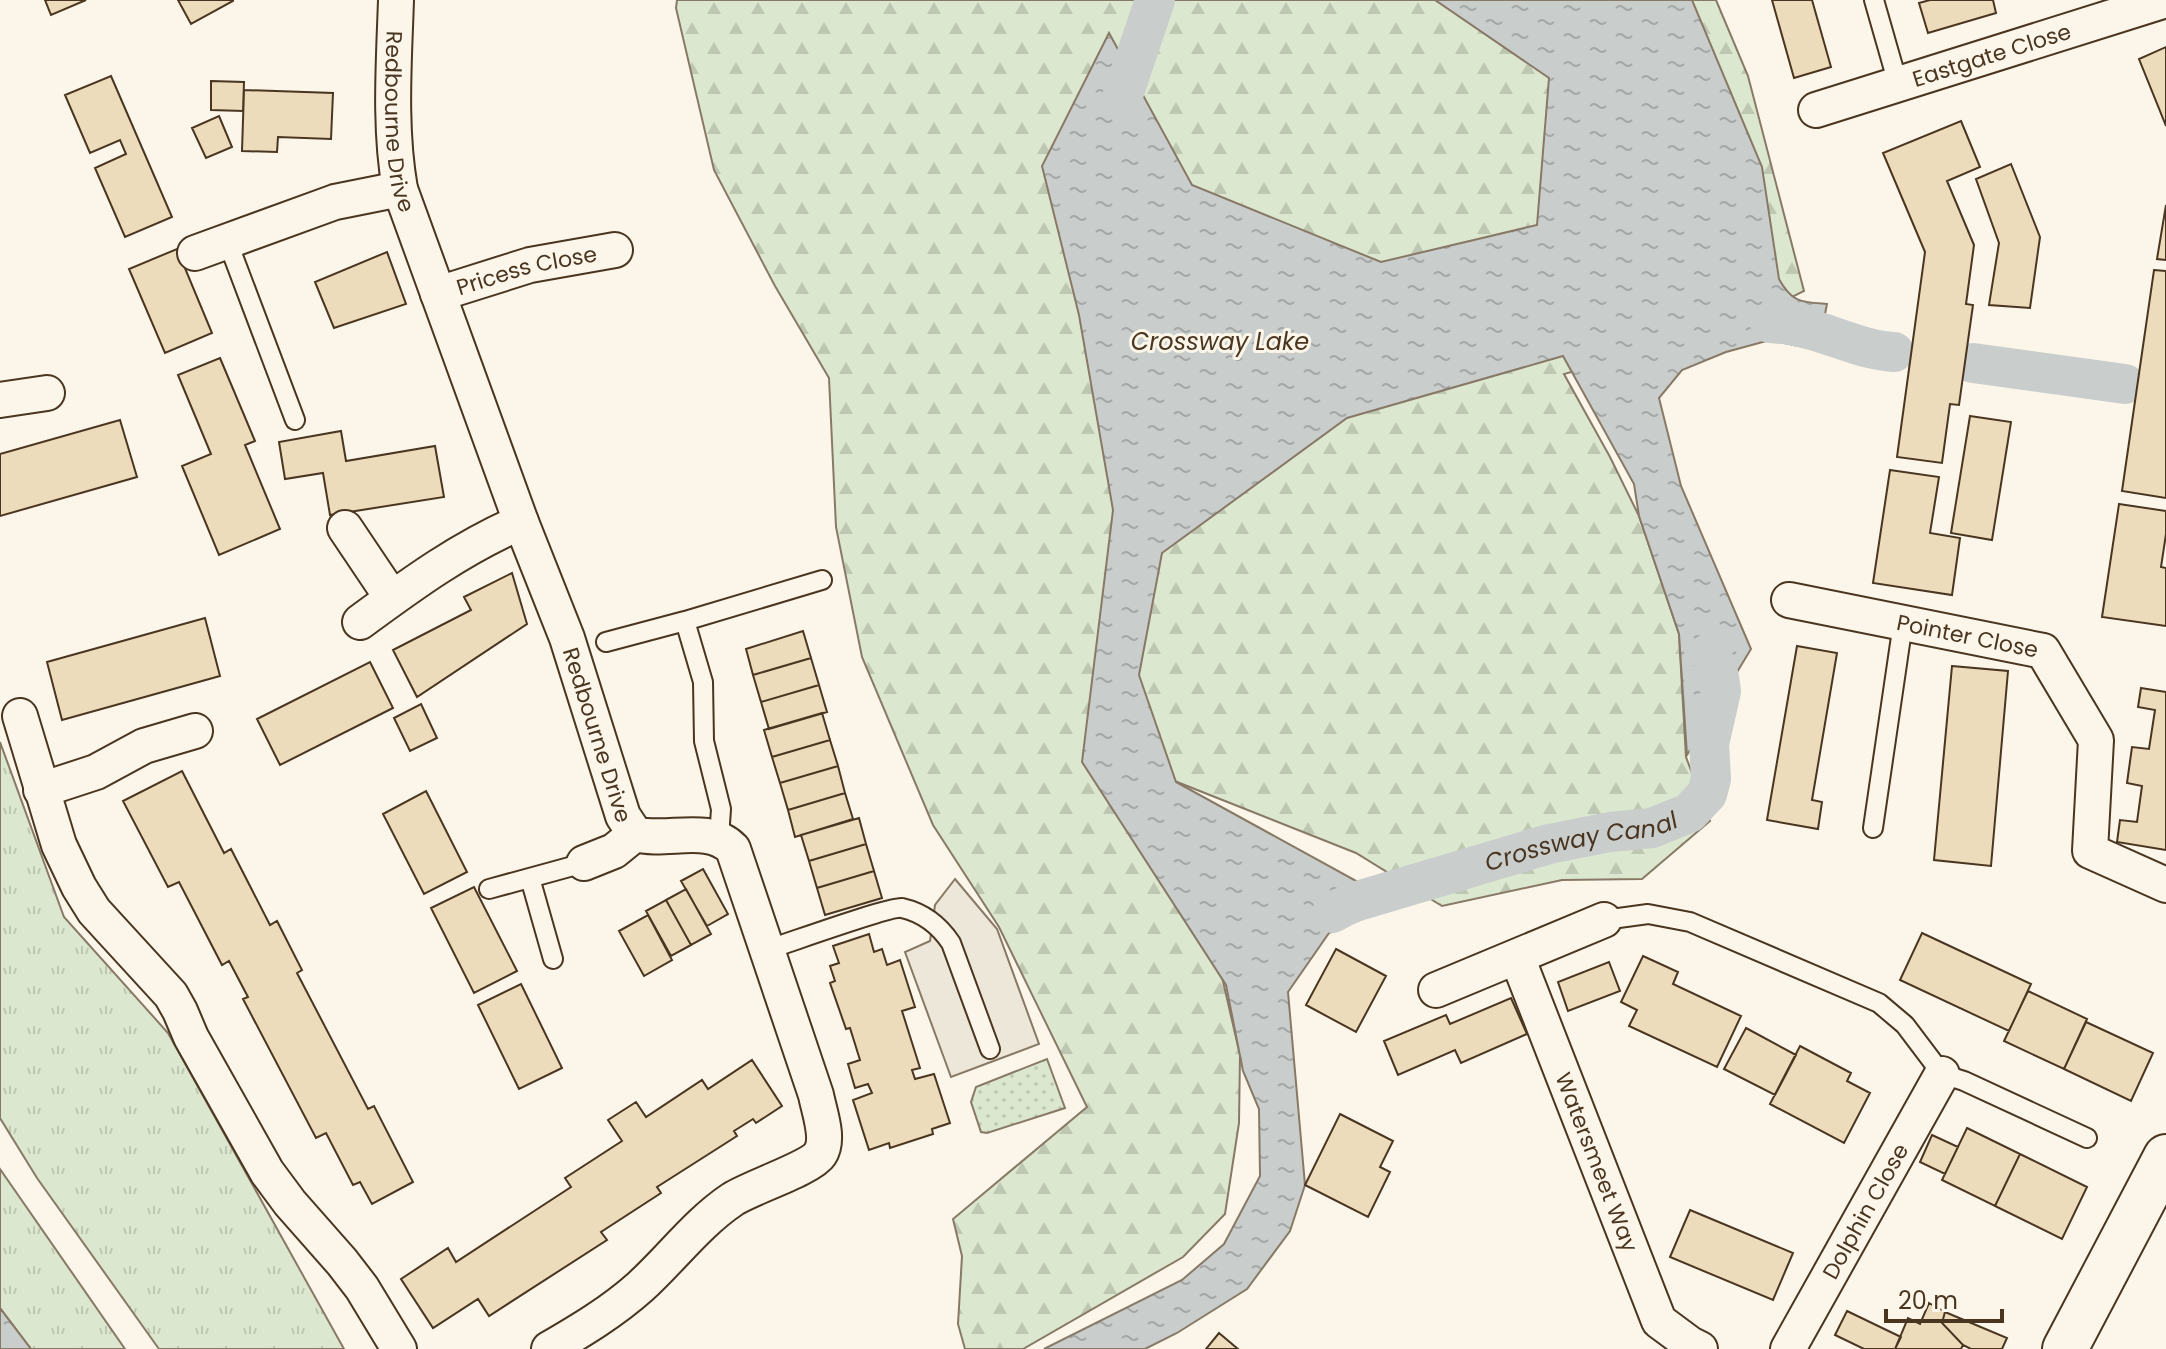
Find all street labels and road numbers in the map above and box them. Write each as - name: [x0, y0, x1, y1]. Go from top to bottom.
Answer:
- street label: Eastgate Close: [1908, 15, 2075, 94]
- street label: Redbourne Drive: [378, 30, 423, 216]
- street label: Pricess Close: [452, 238, 599, 303]
- street label: Pointer Close: [1894, 606, 2041, 665]
- street label: Redbourne Drive: [555, 643, 640, 826]
- street label: Watersmeet Way: [1548, 1068, 1646, 1257]
- street label: Dolphin Close: [1815, 1138, 1916, 1285]

